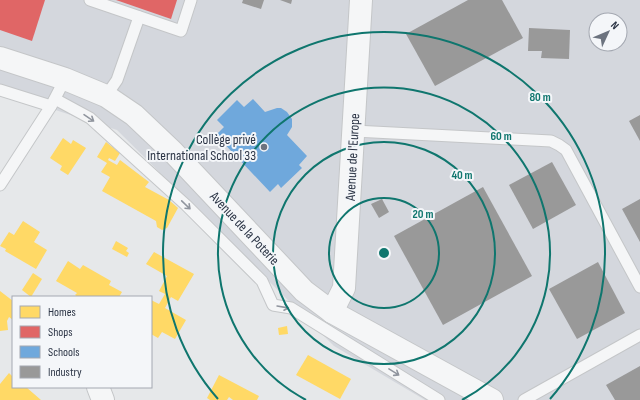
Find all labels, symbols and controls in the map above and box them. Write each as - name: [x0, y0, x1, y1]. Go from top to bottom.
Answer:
- north arrow: [588, 12, 628, 52]
- text: N: [608, 19, 622, 32]
- text: 80 m: [529, 90, 551, 105]
- street label: Avenue de l'Europe: [342, 113, 363, 202]
- one-way arrow: [83, 114, 94, 122]
- text: 60 m: [490, 129, 512, 144]
- place label: Collège privé International School 33: [147, 131, 256, 164]
- marker: Collège privé International School 33: [259, 142, 269, 152]
- text: 40 m: [451, 168, 473, 183]
- street label: Avenue de la Poterie: [206, 187, 283, 269]
- one-way arrow: [181, 200, 191, 210]
- text: 20 m: [413, 207, 433, 222]
- centre of rings: [377, 246, 391, 260]
- legend: [12, 296, 152, 388]
- one-way arrow: [276, 303, 289, 311]
- text: Homes: [48, 305, 76, 320]
- text: Shops: [48, 325, 73, 340]
- text: Schools: [48, 345, 80, 360]
- text: Industry: [48, 365, 82, 380]
- one-way arrow: [388, 369, 400, 377]

